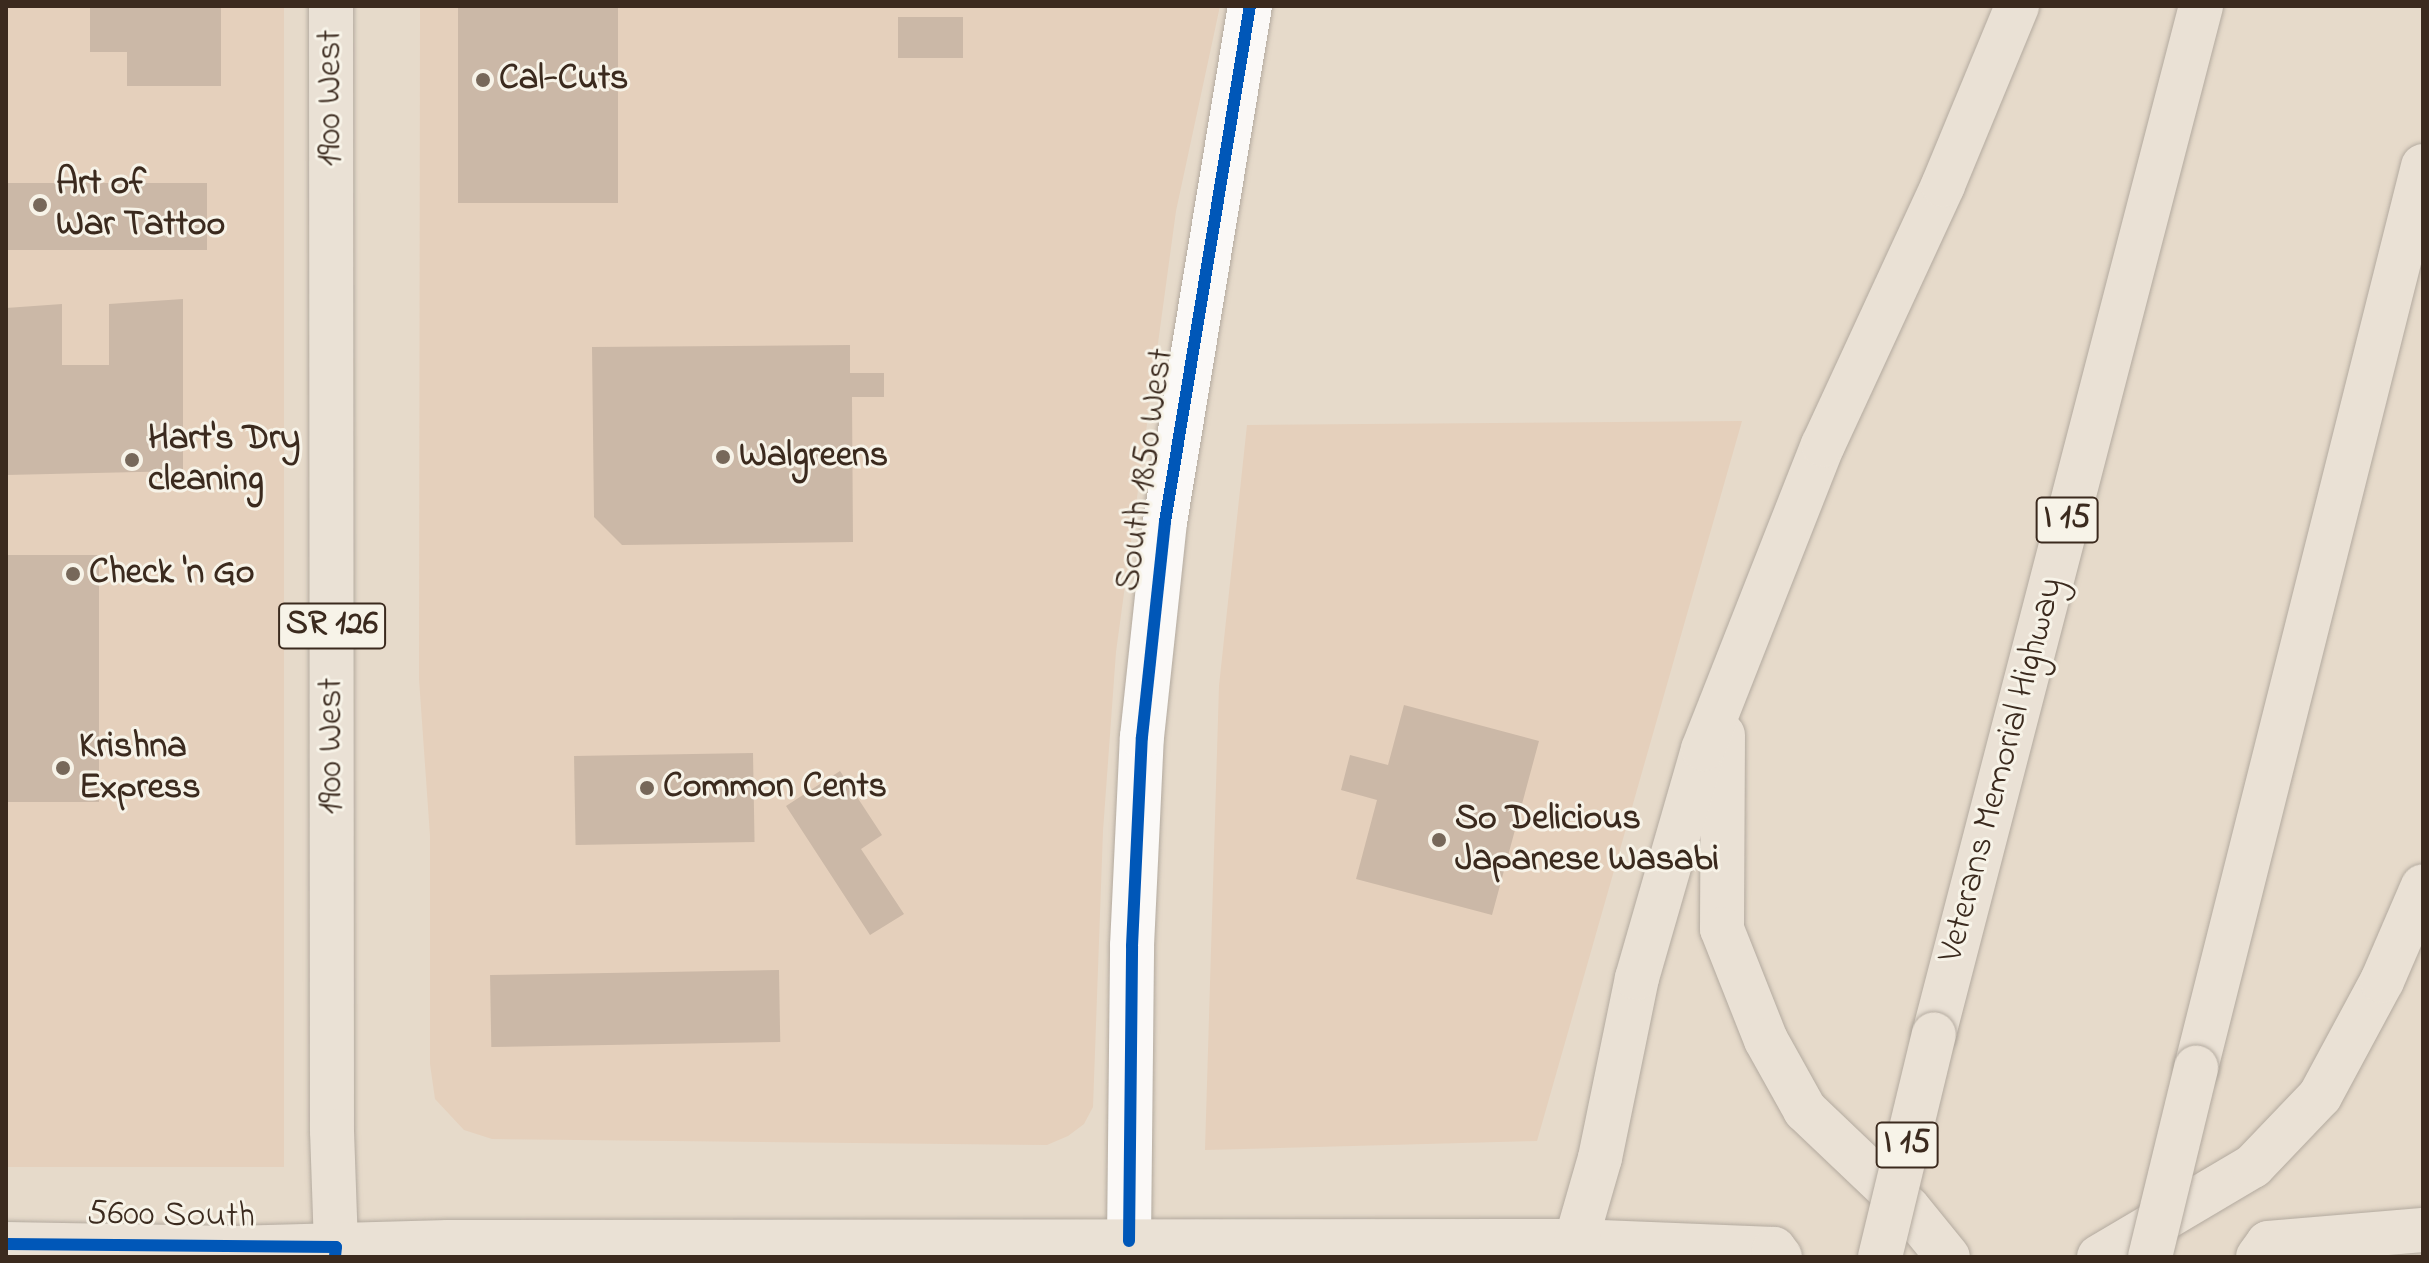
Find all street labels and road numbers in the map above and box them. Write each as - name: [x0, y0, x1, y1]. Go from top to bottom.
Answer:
- street label: 1900 West: [309, 30, 353, 166]
- street label: South 1850 West: [1108, 346, 1184, 594]
- road number: I 15: [2035, 490, 2099, 550]
- street label: Veterans Memorial Highway: [1930, 573, 2074, 967]
- road number: SR 126: [278, 596, 386, 656]
- street label: 1900 West: [310, 678, 354, 814]
- road number: I 15: [1875, 1115, 1939, 1175]
- street label: 5600 South: [87, 1193, 255, 1239]

